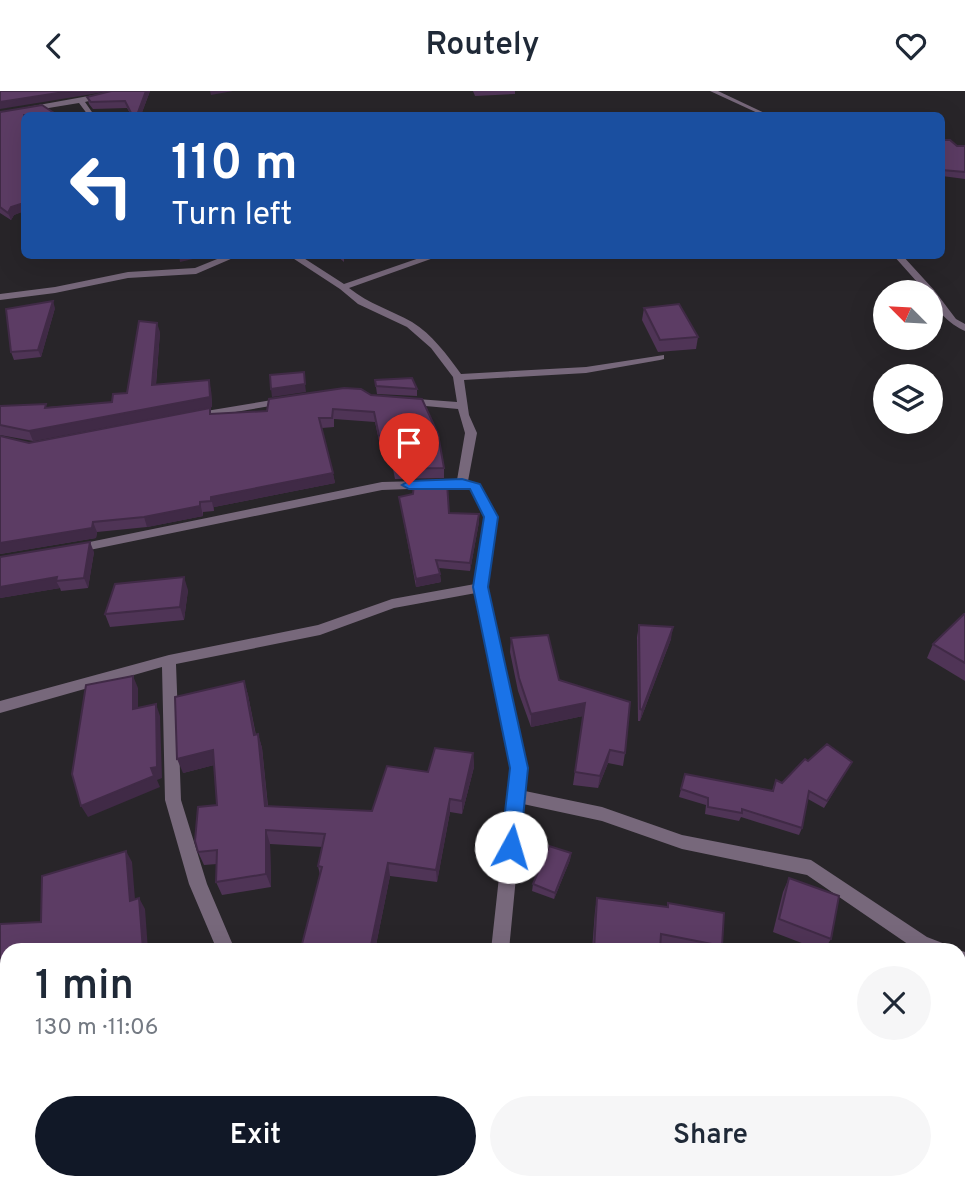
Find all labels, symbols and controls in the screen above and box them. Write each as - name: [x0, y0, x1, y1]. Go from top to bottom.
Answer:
- text: Routely: [425, 26, 540, 66]
- icon: back: [35, 27, 73, 65]
- icon: heart: [892, 27, 930, 65]
- text: 110 m: [171, 135, 298, 197]
- icon: left: [56, 140, 147, 231]
- text: Turn left: [171, 196, 292, 236]
- north arrow: [873, 280, 943, 350]
- map controls: [873, 280, 943, 434]
- button: layers: [873, 364, 943, 434]
- pin: [379, 413, 439, 485]
- icon: arrive: [390, 424, 428, 462]
- position arrow: [474, 810, 548, 884]
- text: 1 min: [35, 961, 134, 1014]
- button: close: [857, 966, 931, 1040]
- text: 130 m · 11:06: [35, 1014, 159, 1043]
- button: Exit: [35, 1096, 476, 1176]
- button: Share: [490, 1096, 931, 1176]

